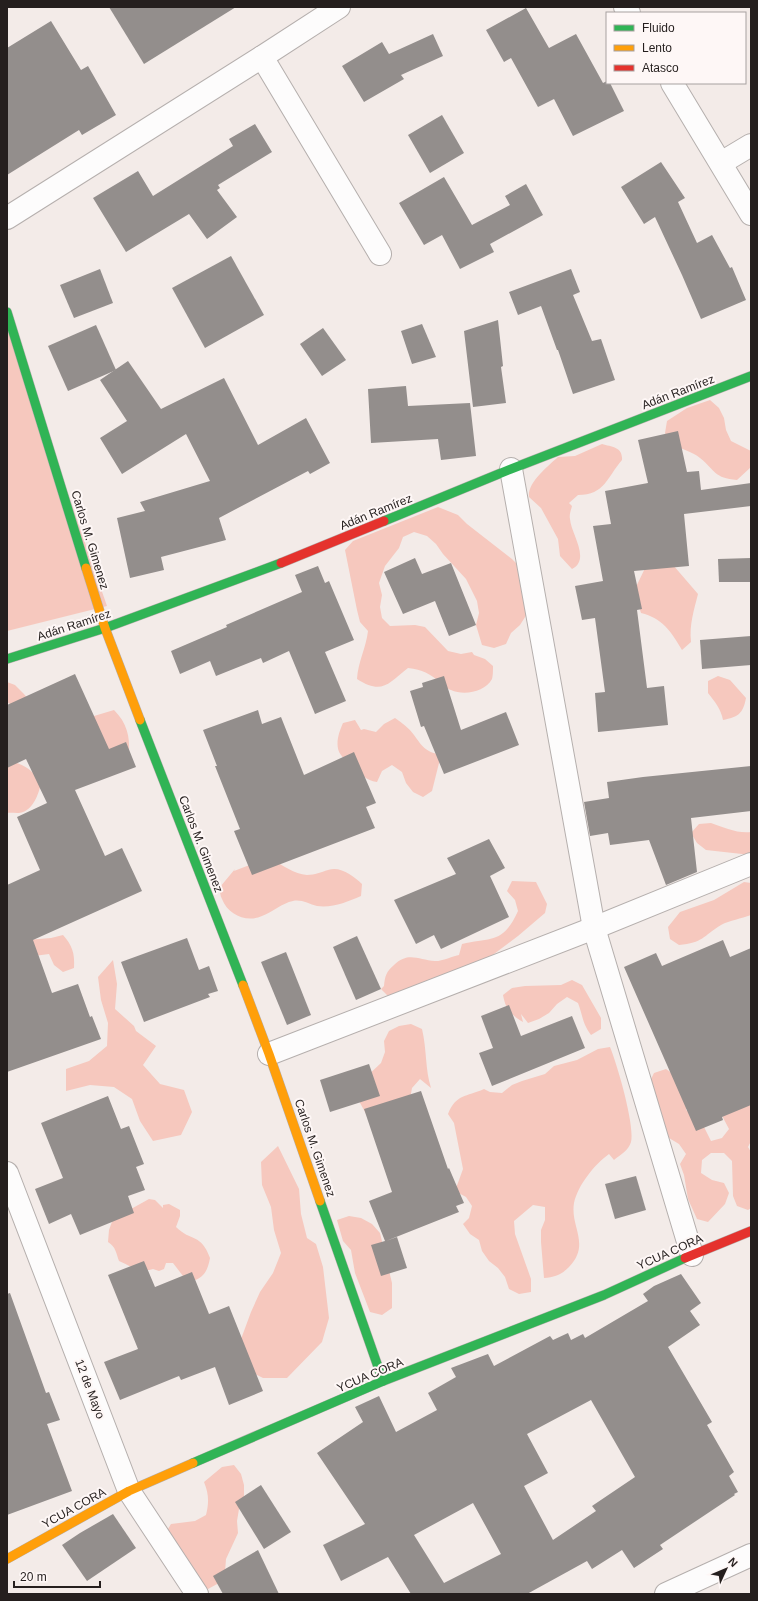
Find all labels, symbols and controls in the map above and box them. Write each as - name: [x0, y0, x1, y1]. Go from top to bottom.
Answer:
- legend: [606, 12, 746, 84]
- text: Fluido: [642, 21, 675, 35]
- text: Lento: [642, 41, 672, 55]
- text: Atasco: [642, 61, 679, 75]
- street label: Adán Ramírez: [640, 372, 716, 412]
- street label: Carlos M. Gimenez: [68, 489, 112, 591]
- street label: Adán Ramírez: [338, 491, 414, 533]
- street label: Adán Ramírez: [35, 606, 113, 644]
- street label: Carlos M. Gimenez: [176, 794, 226, 894]
- street label: Carlos M. Gimenez: [292, 1097, 338, 1199]
- street label: YCUA CORA: [635, 1231, 705, 1273]
- street label: YCUA CORA: [335, 1355, 405, 1395]
- street label: 12 de Mayo: [72, 1357, 108, 1421]
- street label: YCUA CORA: [40, 1485, 108, 1531]
- north arrow: [706, 1549, 746, 1589]
- text: N: [726, 1555, 740, 1569]
- scale bar: [14, 1563, 100, 1589]
- text: 20 m: [20, 1570, 47, 1584]

